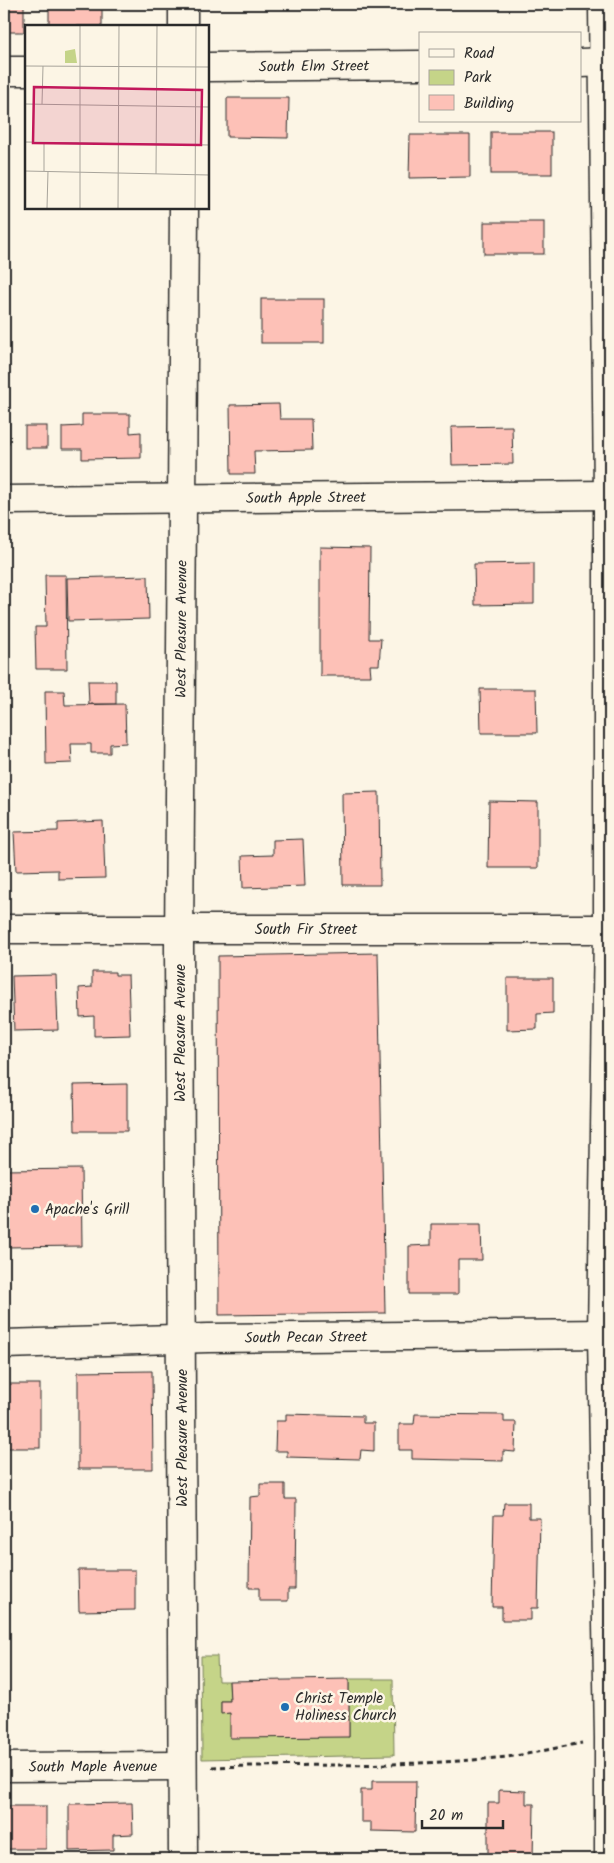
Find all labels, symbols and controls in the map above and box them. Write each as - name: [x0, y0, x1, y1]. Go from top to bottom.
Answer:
- inset map: [25, 25, 209, 209]
- legend: [419, 32, 582, 122]
- text: Road: [464, 42, 495, 66]
- street label: South Elm Street: [259, 54, 369, 80]
- text: Park: [464, 66, 492, 90]
- text: Building: [464, 92, 514, 116]
- street label: South Apple Street: [246, 486, 366, 511]
- street label: West Pleasure Avenue: [170, 560, 195, 698]
- street label: South Fir Street: [255, 918, 357, 942]
- street label: West Pleasure Avenue: [169, 964, 193, 1102]
- place label: Apache's Grill: [45, 1198, 130, 1222]
- marker: Apache's Grill: [29, 1203, 41, 1215]
- street label: South Pecan Street: [244, 1325, 368, 1351]
- street label: West Pleasure Avenue: [171, 1369, 195, 1507]
- place label: Christ Temple Holiness Church: [295, 1687, 397, 1728]
- marker: Christ Temple Holiness Church: [279, 1701, 291, 1713]
- street label: South Maple Avenue: [29, 1755, 158, 1780]
- scale bar: [422, 1798, 503, 1830]
- text: 20 m: [429, 1804, 463, 1828]

